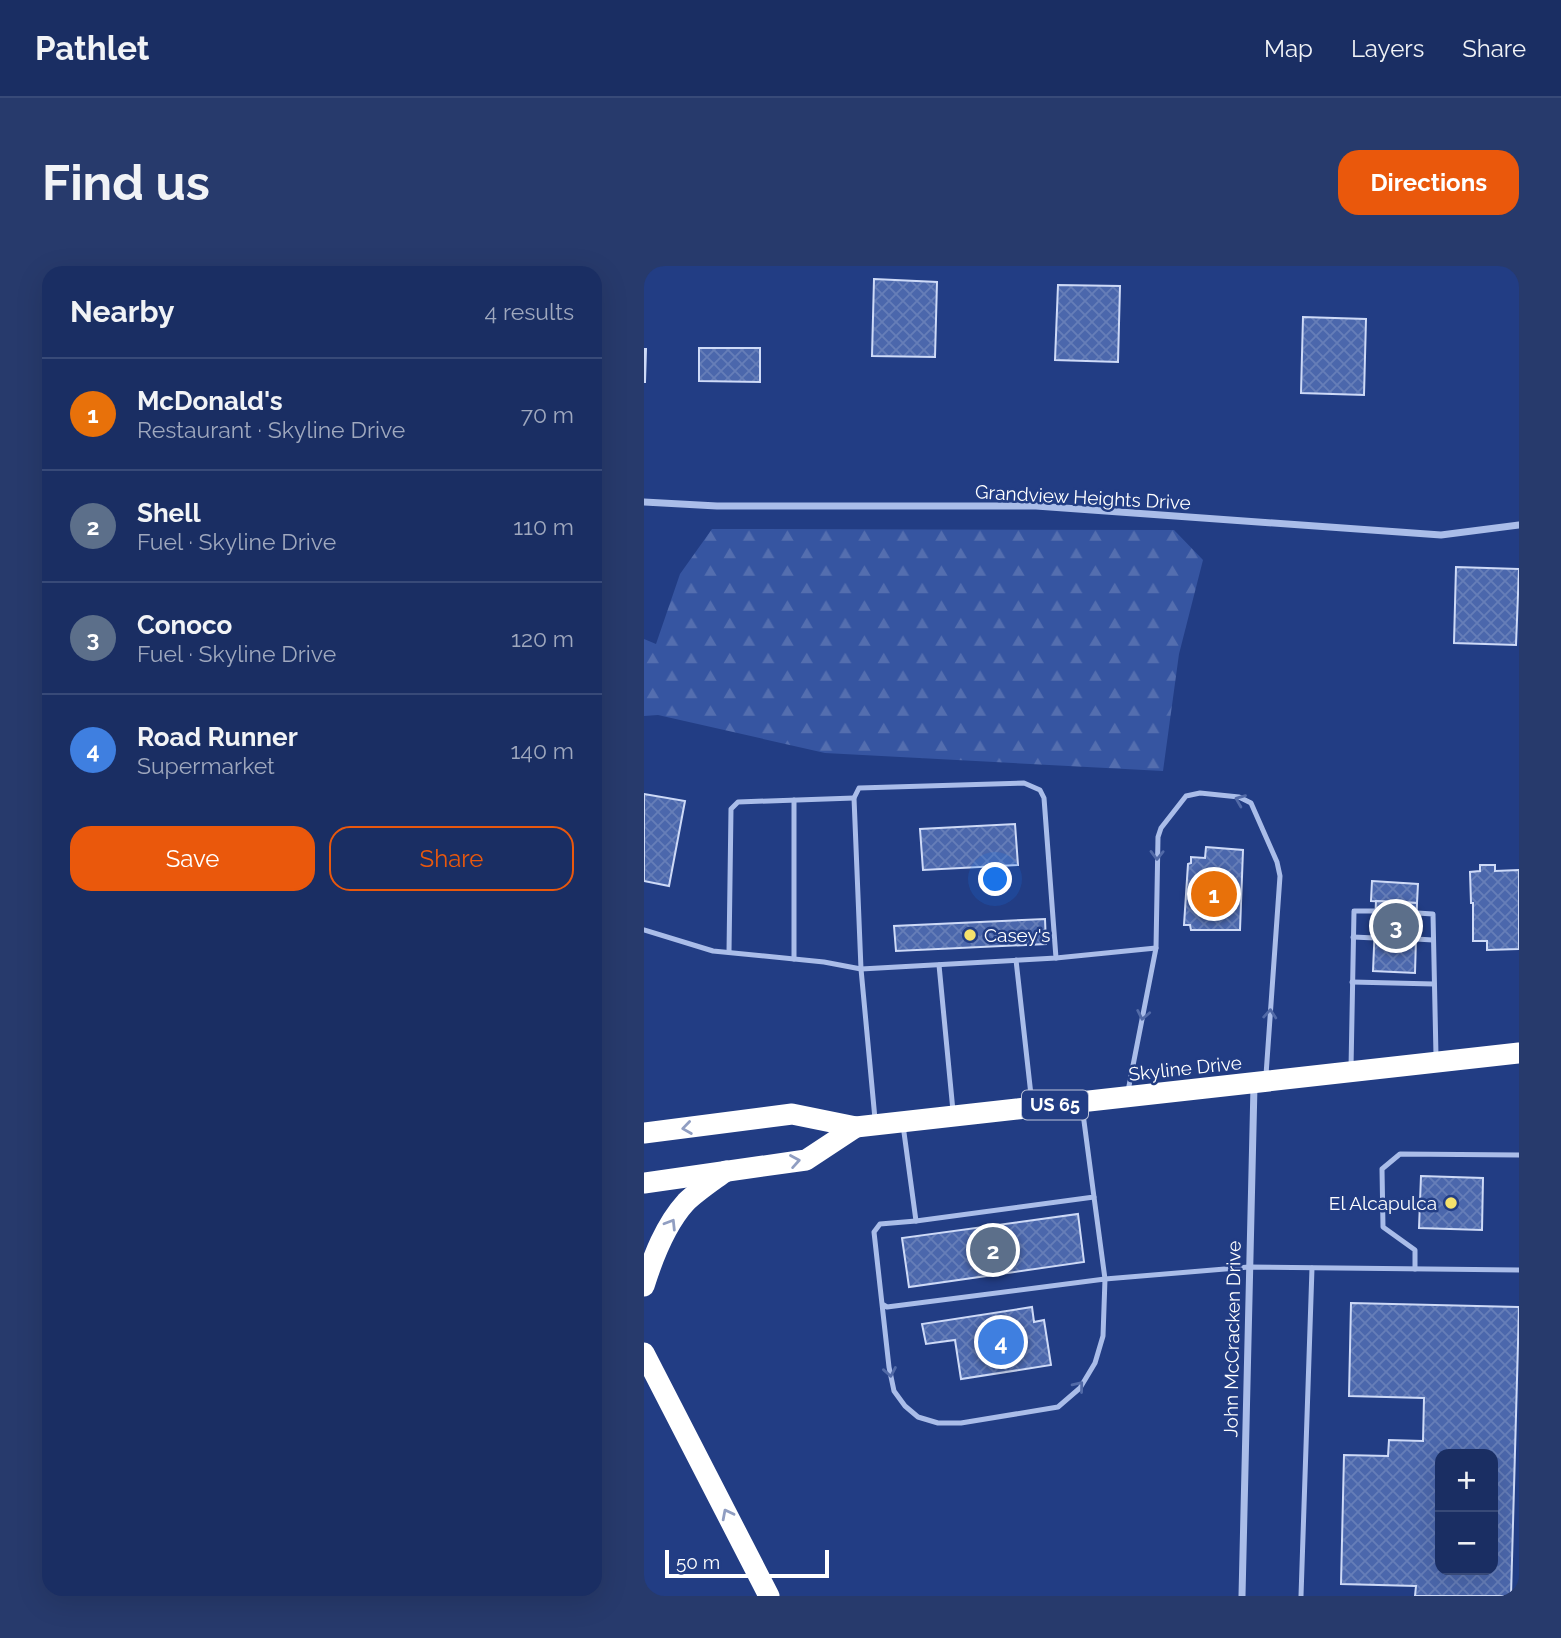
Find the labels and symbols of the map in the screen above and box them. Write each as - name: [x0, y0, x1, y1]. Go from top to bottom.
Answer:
- street label: Grandview Heights Drive: [975, 480, 1191, 514]
- one-way arrow: [1234, 794, 1247, 808]
- one-way arrow: [1150, 850, 1165, 861]
- your location: [978, 862, 1012, 896]
- pin: 1: [1191, 868, 1237, 920]
- pin: 3: [1373, 900, 1419, 952]
- place label: Casey's: [984, 924, 1051, 946]
- marker: Casey's: [962, 927, 978, 943]
- one-way arrow: [1262, 1008, 1277, 1019]
- one-way arrow: [1136, 1009, 1151, 1021]
- street label: Skyline Drive: [1127, 1051, 1243, 1085]
- road number: US 65: [1022, 1090, 1088, 1120]
- one-way arrow: [681, 1120, 693, 1135]
- one-way arrow: [789, 1154, 801, 1169]
- place label: El Alcapulca: [1329, 1192, 1437, 1214]
- marker: El Alcapulca: [1443, 1195, 1459, 1211]
- one-way arrow: [663, 1218, 676, 1231]
- pin: 2: [970, 1224, 1016, 1276]
- street label: John McCracken Drive: [1219, 1241, 1245, 1437]
- pin: 4: [978, 1316, 1024, 1368]
- one-way arrow: [882, 1366, 897, 1378]
- one-way arrow: [1071, 1381, 1084, 1394]
- one-way arrow: [722, 1508, 735, 1521]
- scale bar: [665, 1547, 830, 1579]

